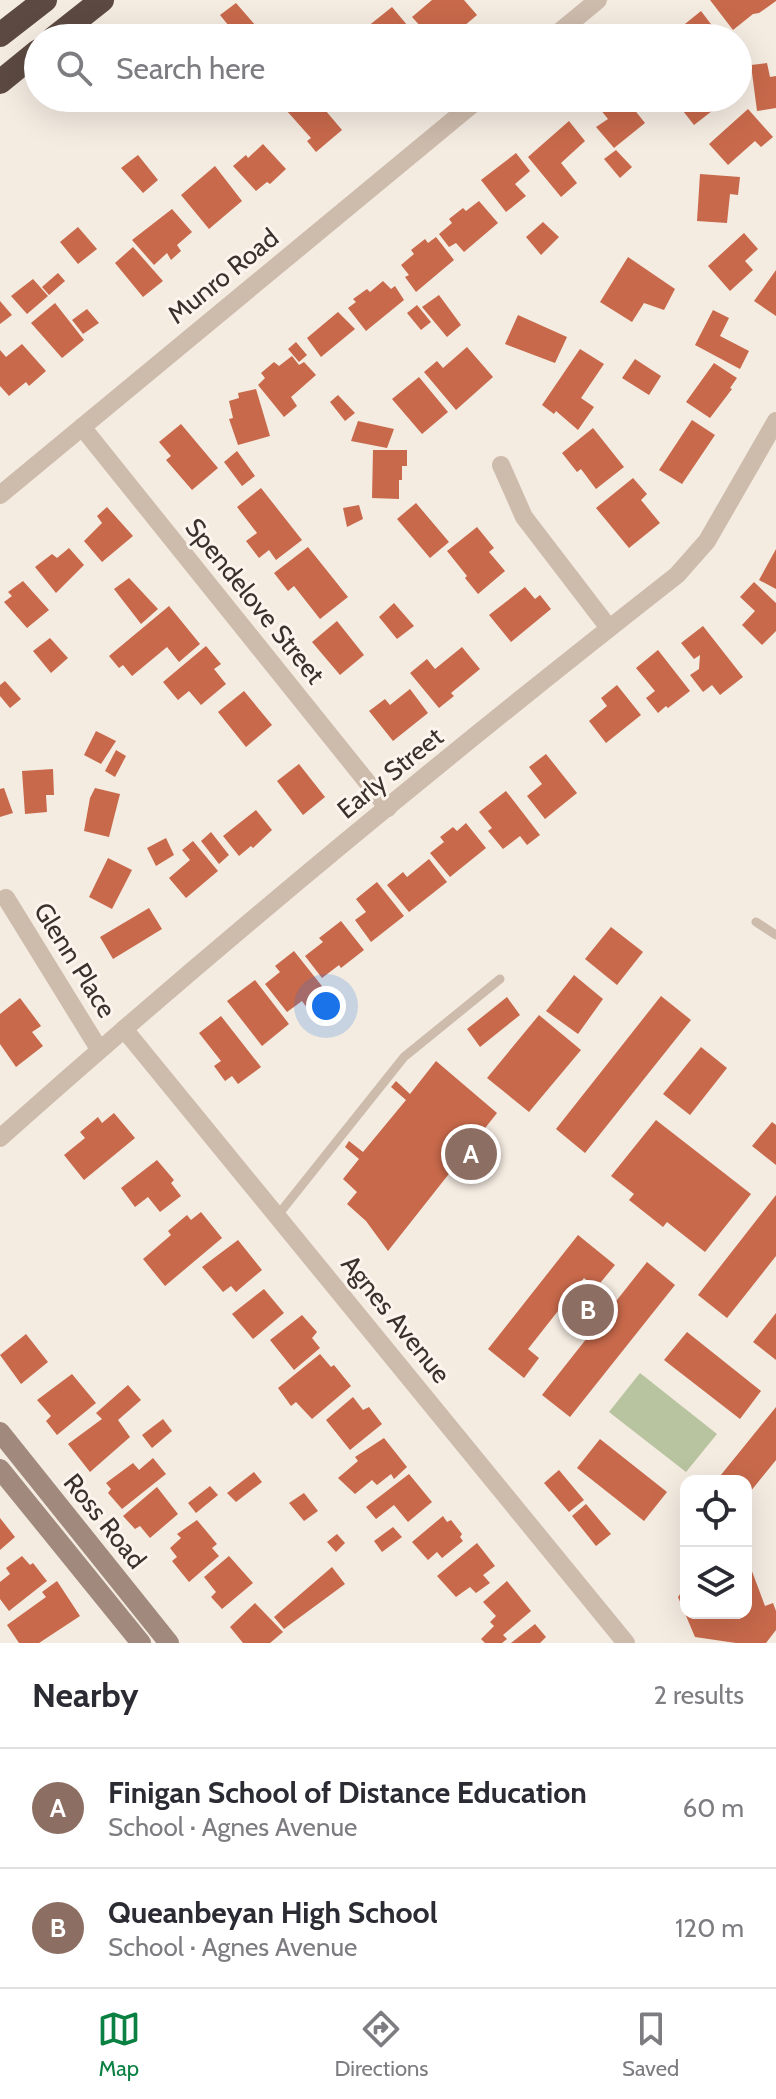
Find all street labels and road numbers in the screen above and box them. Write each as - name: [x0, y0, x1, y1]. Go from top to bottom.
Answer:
- street label: Munro Road: [161, 222, 285, 330]
- street label: Spendelove Street: [178, 512, 332, 690]
- street label: Early Street: [331, 721, 450, 825]
- street label: Glenn Place: [27, 896, 123, 1024]
- street label: Agnes Avenue: [335, 1248, 457, 1390]
- street label: Ross Road: [57, 1467, 153, 1575]

